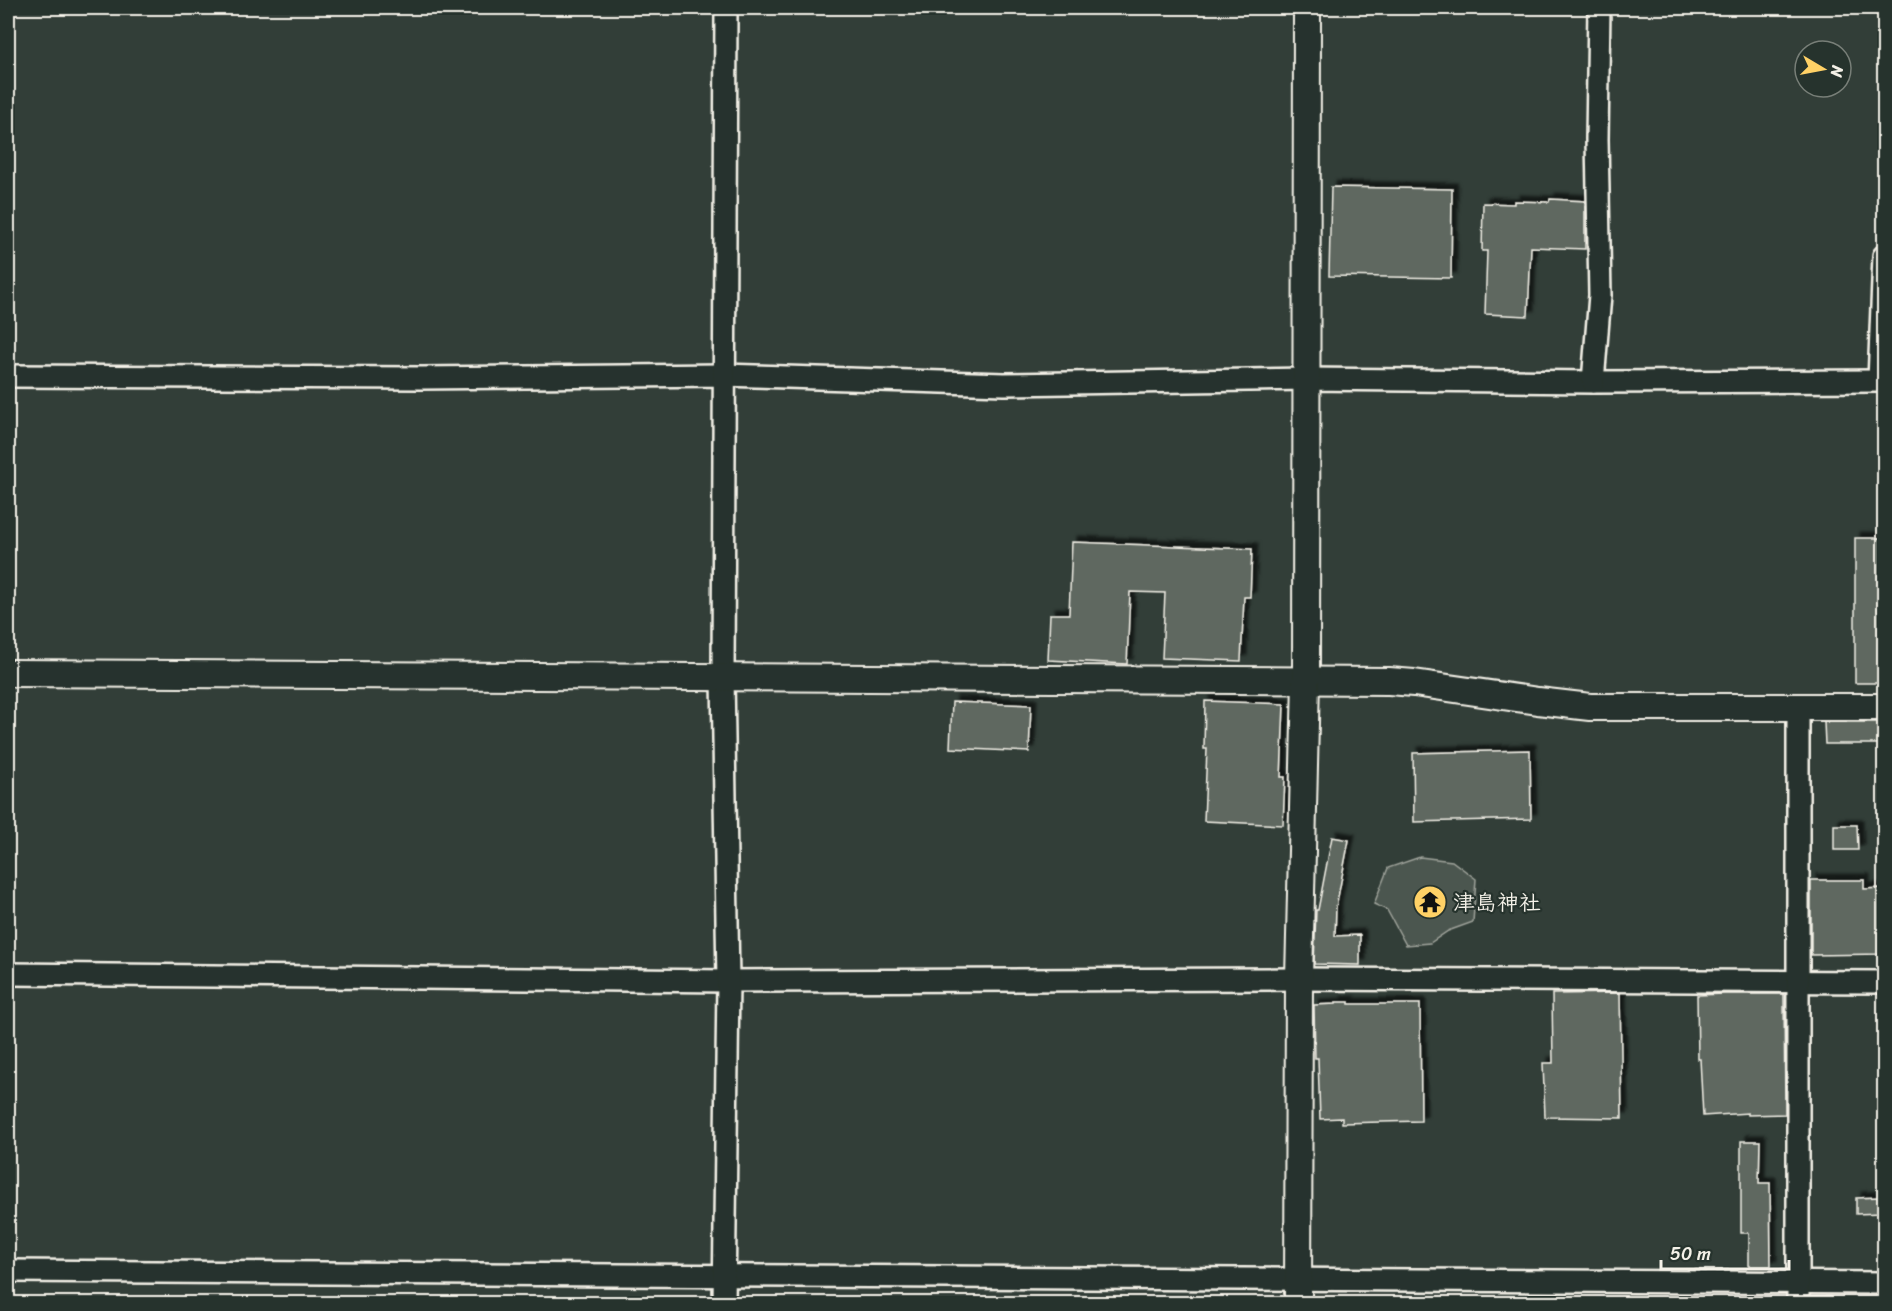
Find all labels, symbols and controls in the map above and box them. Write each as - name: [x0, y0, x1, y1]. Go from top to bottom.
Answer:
- north arrow: [1793, 39, 1853, 99]
- text: N: [1822, 63, 1853, 80]
- place label: 津島神社: [1453, 883, 1541, 922]
- temple icon: 津島神社: [1412, 884, 1448, 920]
- scale bar: [1661, 1233, 1788, 1271]
- text: 50 m: [1670, 1238, 1711, 1270]

